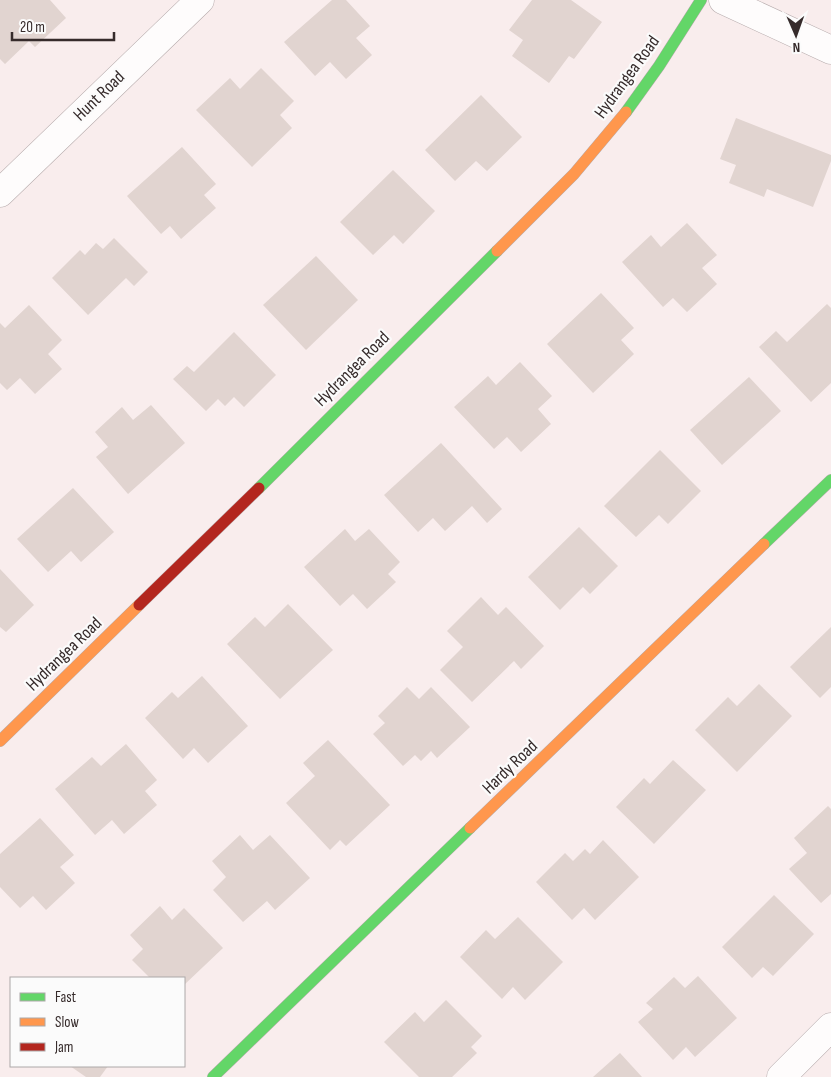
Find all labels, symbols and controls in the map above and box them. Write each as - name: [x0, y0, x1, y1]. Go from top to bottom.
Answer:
- scale bar: [12, 10, 115, 42]
- north arrow: [771, 10, 821, 60]
- text: 20 m: [20, 18, 45, 37]
- street label: Hydrangea Road: [590, 32, 664, 122]
- text: N: [792, 39, 800, 56]
- street label: Hunt Road: [69, 67, 129, 125]
- street label: Hydrangea Road: [310, 327, 394, 411]
- street label: Hydrangea Road: [22, 613, 106, 695]
- street label: Hardy Road: [478, 736, 542, 798]
- legend: [10, 977, 185, 1067]
- text: Fast: [55, 988, 77, 1007]
- text: Slow: [55, 1013, 79, 1032]
- text: Jam: [54, 1038, 73, 1057]

